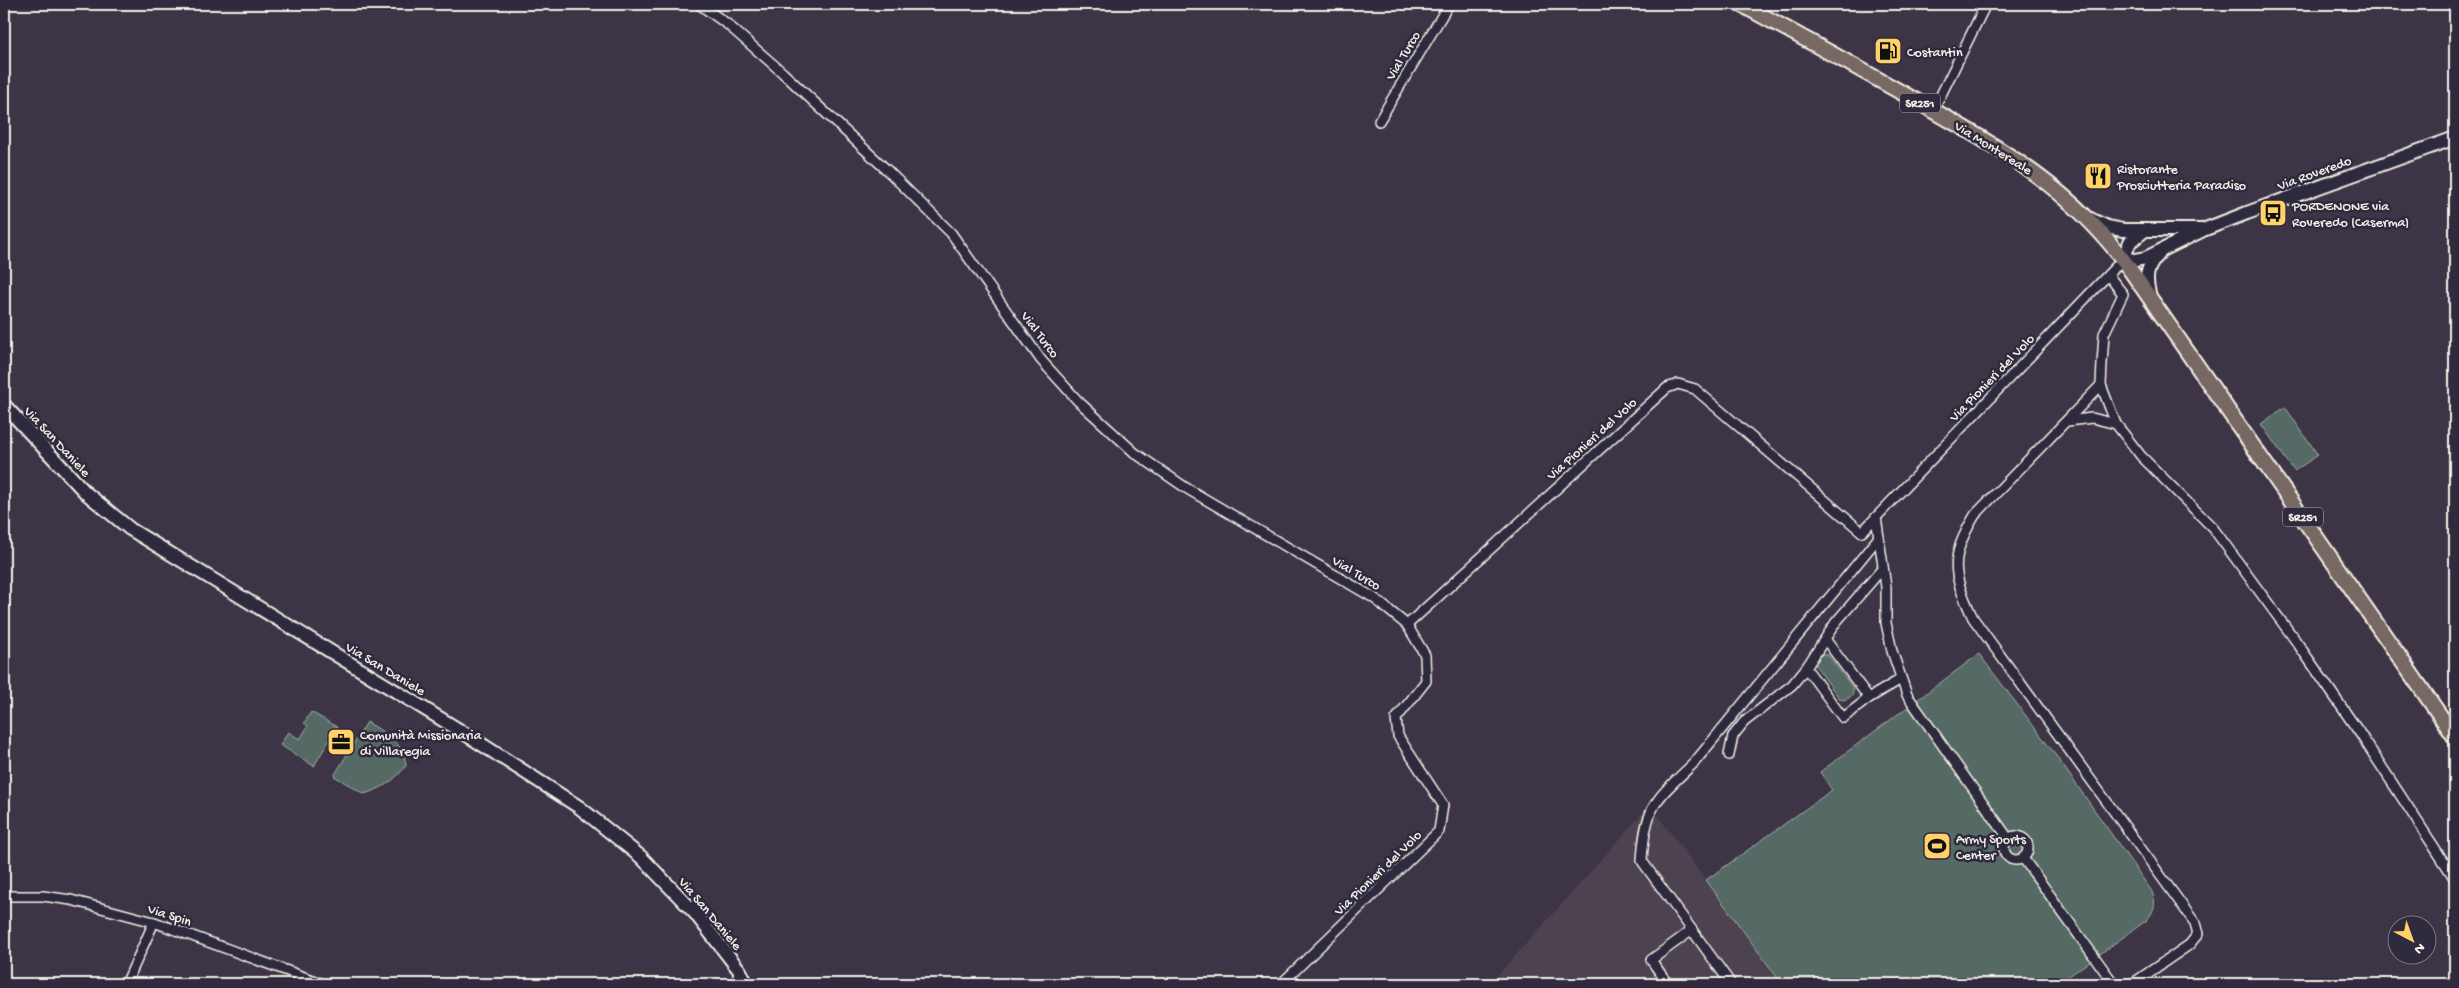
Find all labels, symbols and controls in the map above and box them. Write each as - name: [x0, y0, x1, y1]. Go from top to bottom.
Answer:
- street label: Vial Turco: [1382, 29, 1425, 85]
- fuel station icon: Costantin: [1873, 36, 1903, 66]
- place label: Costantin: [1907, 45, 1963, 62]
- road number: SR251: [1900, 94, 1940, 112]
- street label: Via Montereale: [1950, 118, 2035, 180]
- street label: Via Roveredo: [2275, 153, 2354, 196]
- restaurant icon: Ristorante Prosciutteria Paradiso: [2083, 161, 2113, 191]
- place label: Ristorante Prosciutteria Paradiso: [2116, 162, 2246, 195]
- bus stop icon: PORDENONE via Roveredo (Caserma): [2258, 198, 2288, 228]
- place label: PORDENONE via Roveredo (Caserma): [2291, 199, 2409, 232]
- street label: Vial Turco: [1015, 308, 1062, 362]
- street label: Via Pionieri del Volo: [1946, 331, 2039, 427]
- street label: Via Pionieri del Volo: [1543, 395, 1641, 485]
- street label: Via San Daniele: [18, 403, 94, 482]
- road number: SR251: [2283, 508, 2323, 526]
- street label: Vial Turco: [1327, 552, 1383, 595]
- street label: Via San Daniele: [341, 639, 428, 701]
- office icon: Comunità Missionaria di Villaregia: [326, 727, 356, 757]
- place label: Comunità Missionaria di Villaregia: [360, 728, 483, 761]
- street label: Via Pionieri del Volo: [1331, 828, 1426, 921]
- sports icon: Army Sports Center: [1922, 831, 1952, 861]
- place label: Army Sports Center: [1956, 832, 2027, 865]
- street label: Via San Daniele: [673, 874, 745, 955]
- street label: Via Spin: [144, 901, 194, 932]
- north arrow: [2386, 916, 2436, 966]
- text: N: [2410, 939, 2428, 957]

